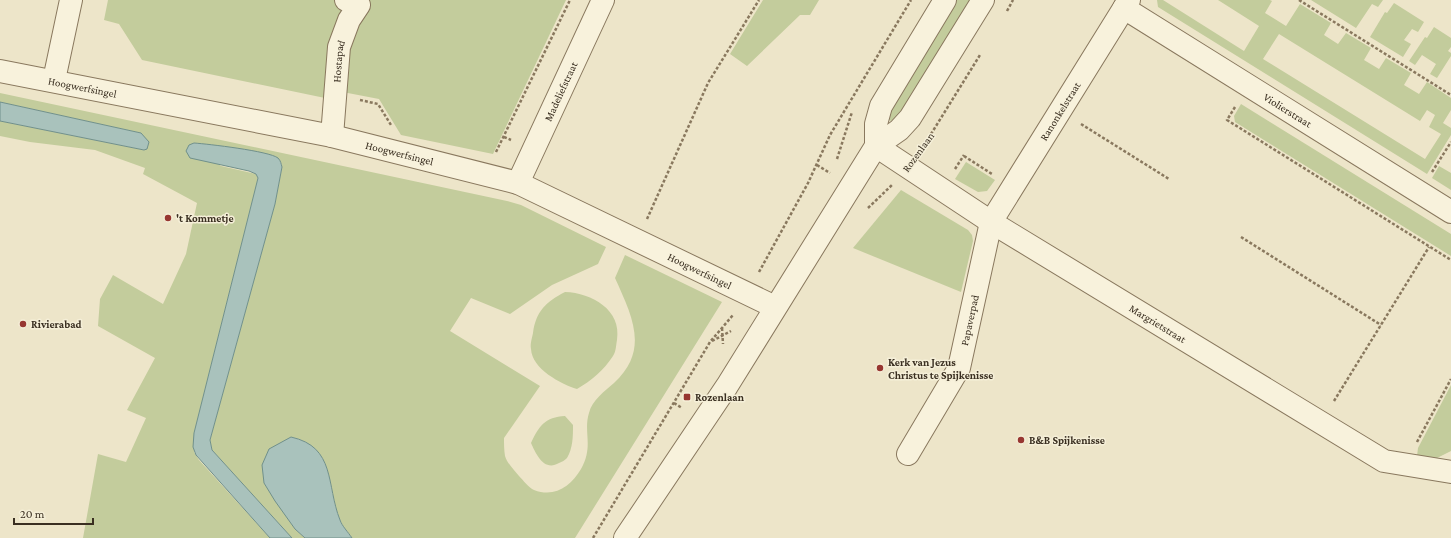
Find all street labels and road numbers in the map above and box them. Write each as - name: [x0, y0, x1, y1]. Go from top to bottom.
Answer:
- street label: Hostapad: [330, 38, 347, 83]
- street label: Madeliefstraat: [542, 59, 580, 123]
- street label: Hoogwerfsingel: [47, 75, 118, 100]
- street label: Ranonkelstraat: [1037, 79, 1083, 143]
- street label: Violierstraat: [1261, 91, 1314, 130]
- street label: Rozenlaan: [900, 130, 936, 174]
- street label: Hoogwerfsingel: [364, 139, 435, 167]
- street label: Hoogwerfsingel: [666, 250, 734, 291]
- street label: Papaverpad: [958, 293, 981, 347]
- street label: Margrietstraat: [1127, 302, 1189, 345]

